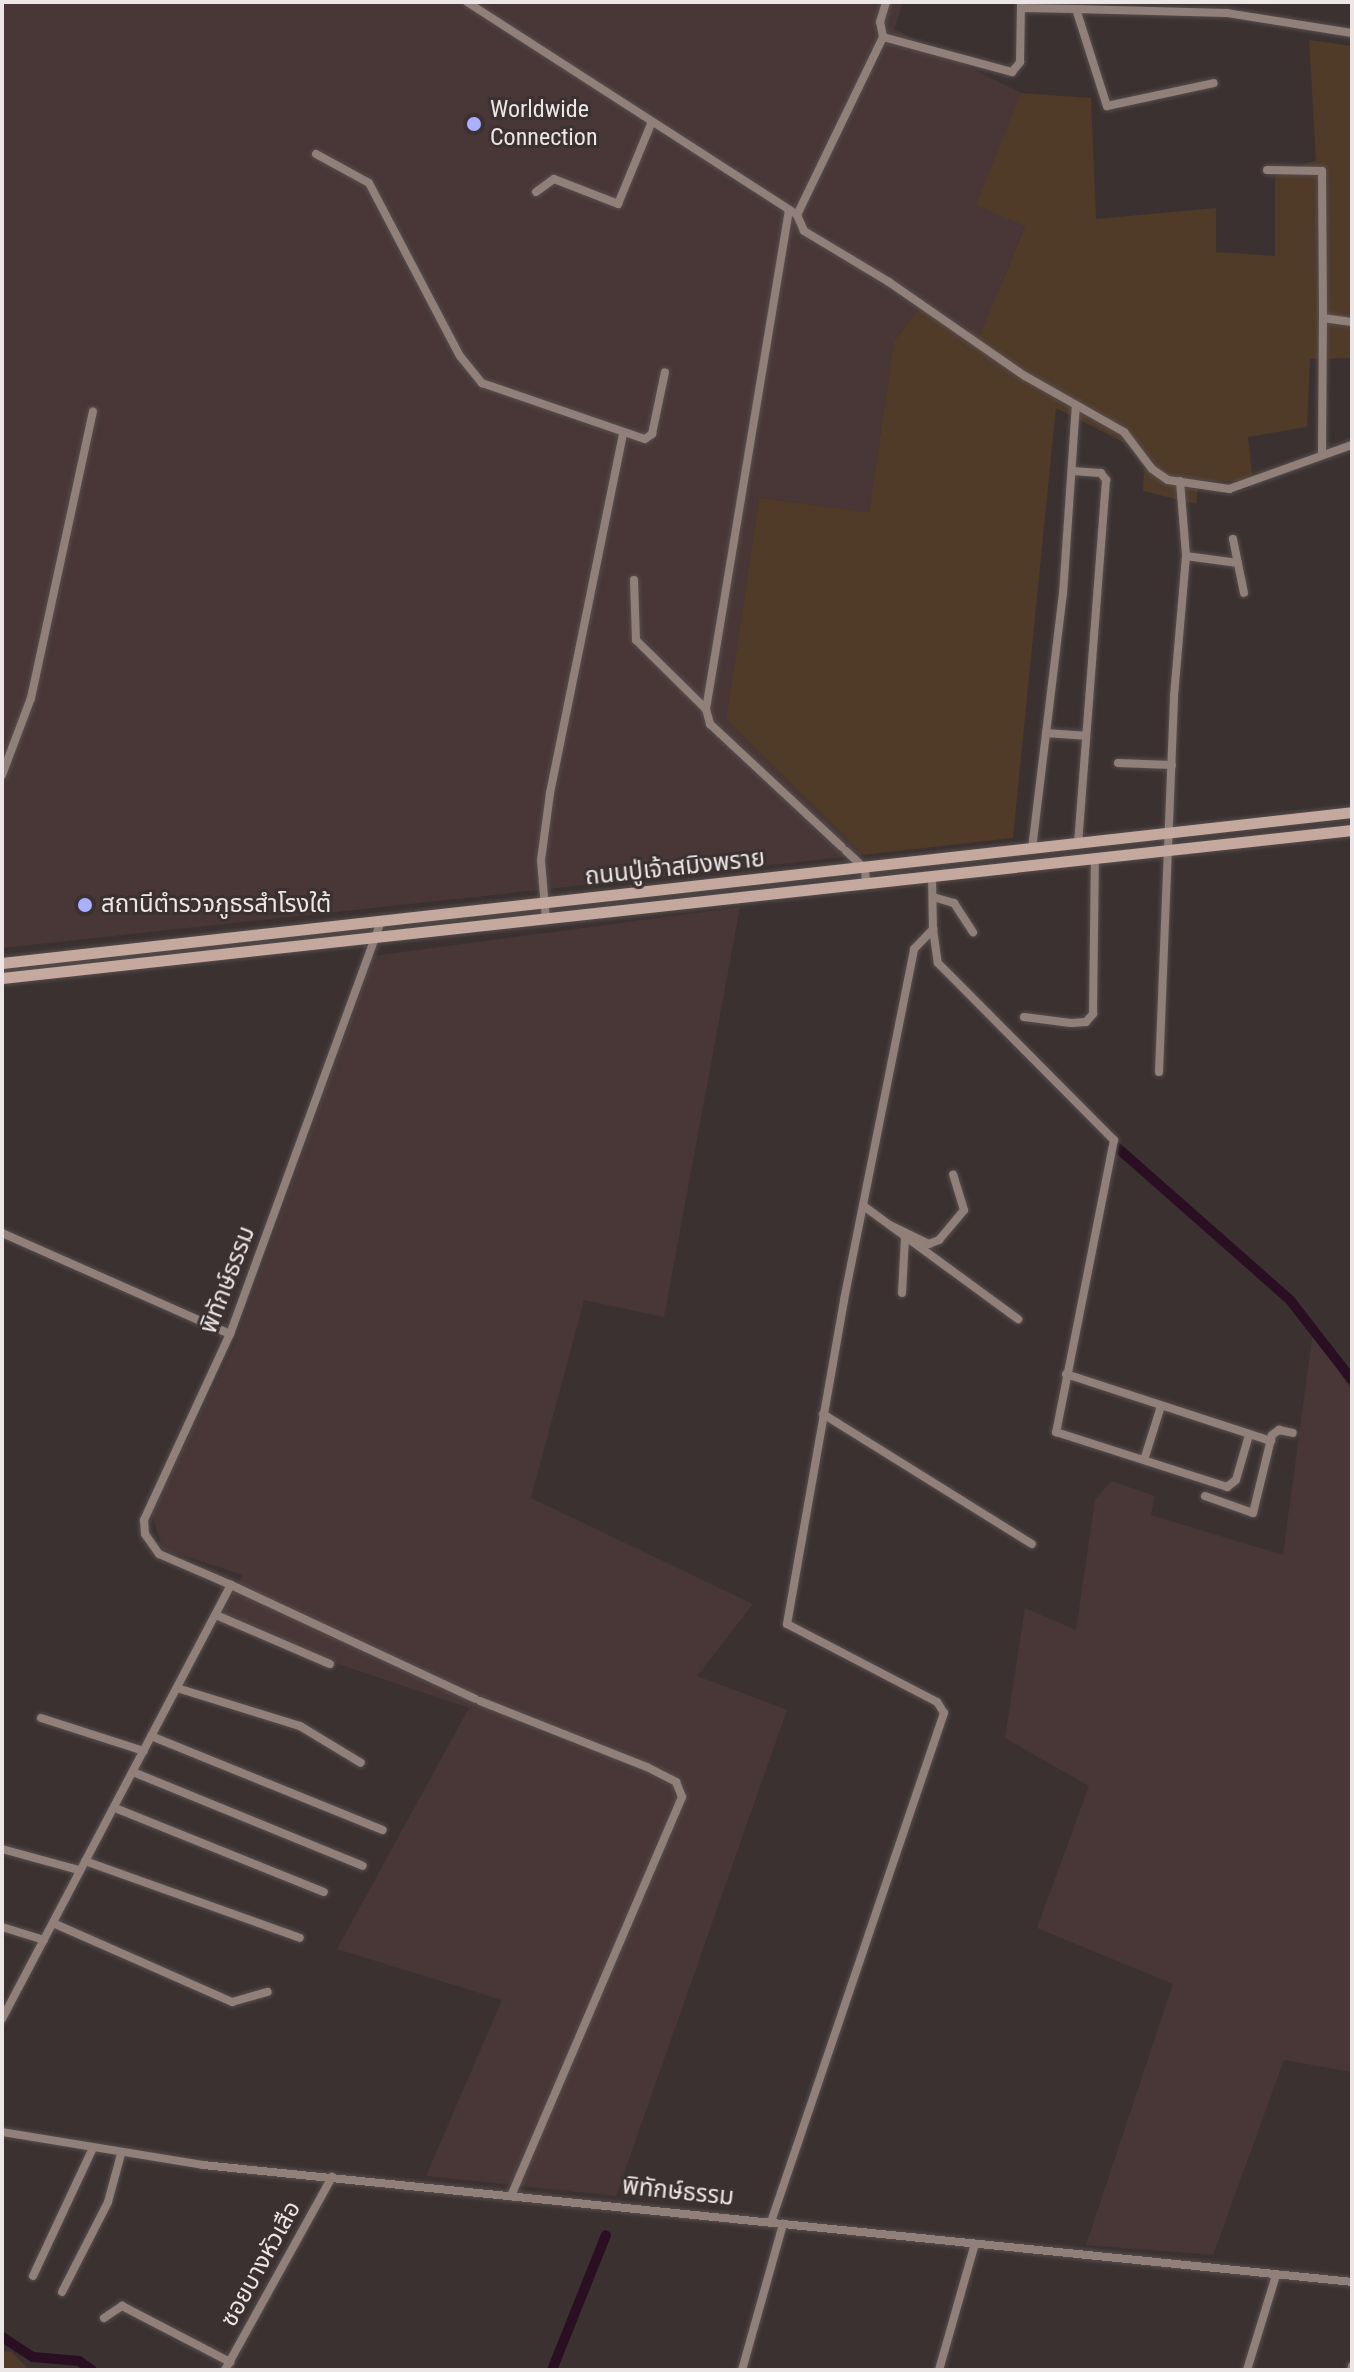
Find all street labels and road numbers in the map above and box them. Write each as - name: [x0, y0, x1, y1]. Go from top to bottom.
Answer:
- street label: ถนนปู่เจ้าสมิงพราย: [583, 844, 767, 892]
- street label: พิทักษ์ธรรม: [194, 1222, 262, 1338]
- street label: พิทักษ์ธรรม: [621, 2172, 735, 2212]
- street label: ซอยบางหัวเสือ: [215, 2196, 307, 2332]

